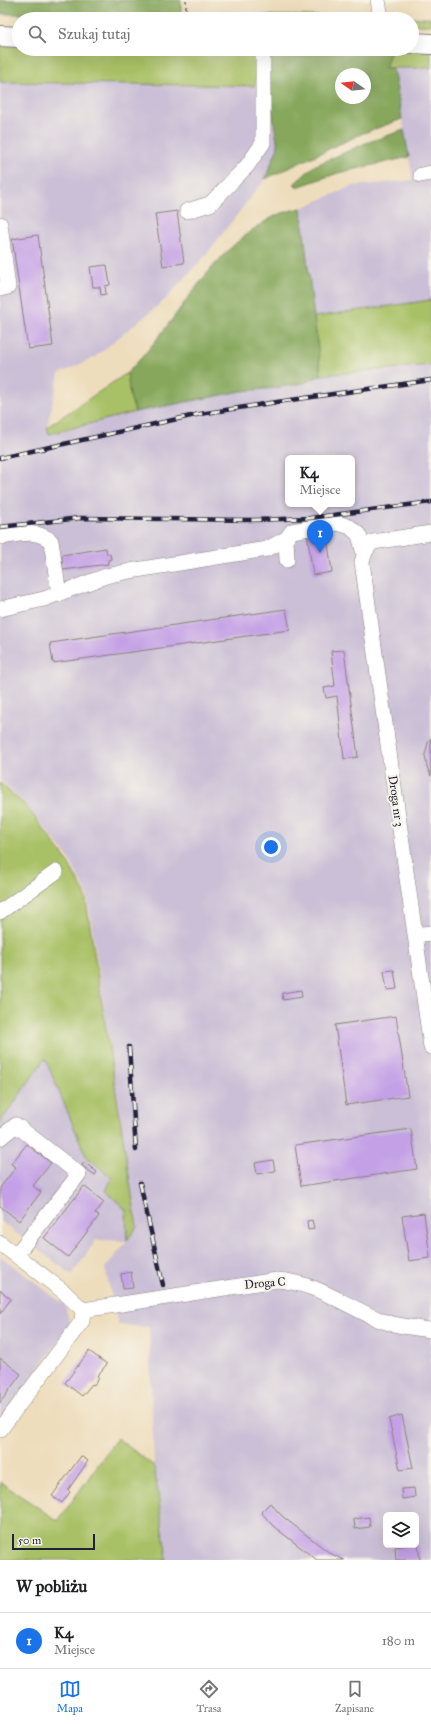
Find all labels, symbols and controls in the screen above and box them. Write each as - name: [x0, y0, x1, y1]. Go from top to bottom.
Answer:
- search box: [12, 12, 419, 56]
- icon: search: [26, 23, 48, 45]
- text: Szukaj tutaj: [58, 25, 130, 43]
- north arrow: [335, 68, 371, 104]
- popup: [285, 455, 355, 507]
- text: K4: [299, 464, 318, 482]
- text: Miejsce: [299, 482, 341, 498]
- pin: 1: [307, 520, 333, 553]
- street label: Droga nr 3: [384, 774, 407, 828]
- your location: [261, 837, 281, 857]
- street label: Droga C: [244, 1274, 286, 1293]
- map controls: [383, 1512, 419, 1548]
- button: layers: [383, 1512, 419, 1548]
- scale bar: [12, 1532, 95, 1551]
- text: 50 m: [18, 1534, 41, 1547]
- text: W pobliżu: [16, 1576, 87, 1597]
- text: K4: [54, 1624, 73, 1642]
- text: 1: [26, 1633, 32, 1649]
- text: 180 m: [382, 1633, 415, 1649]
- text: Miejsce: [54, 1642, 95, 1658]
- tab: Mapa: [57, 1678, 83, 1715]
- tab: Trasa: [197, 1678, 221, 1715]
- tab: Zapisane: [335, 1678, 374, 1715]

